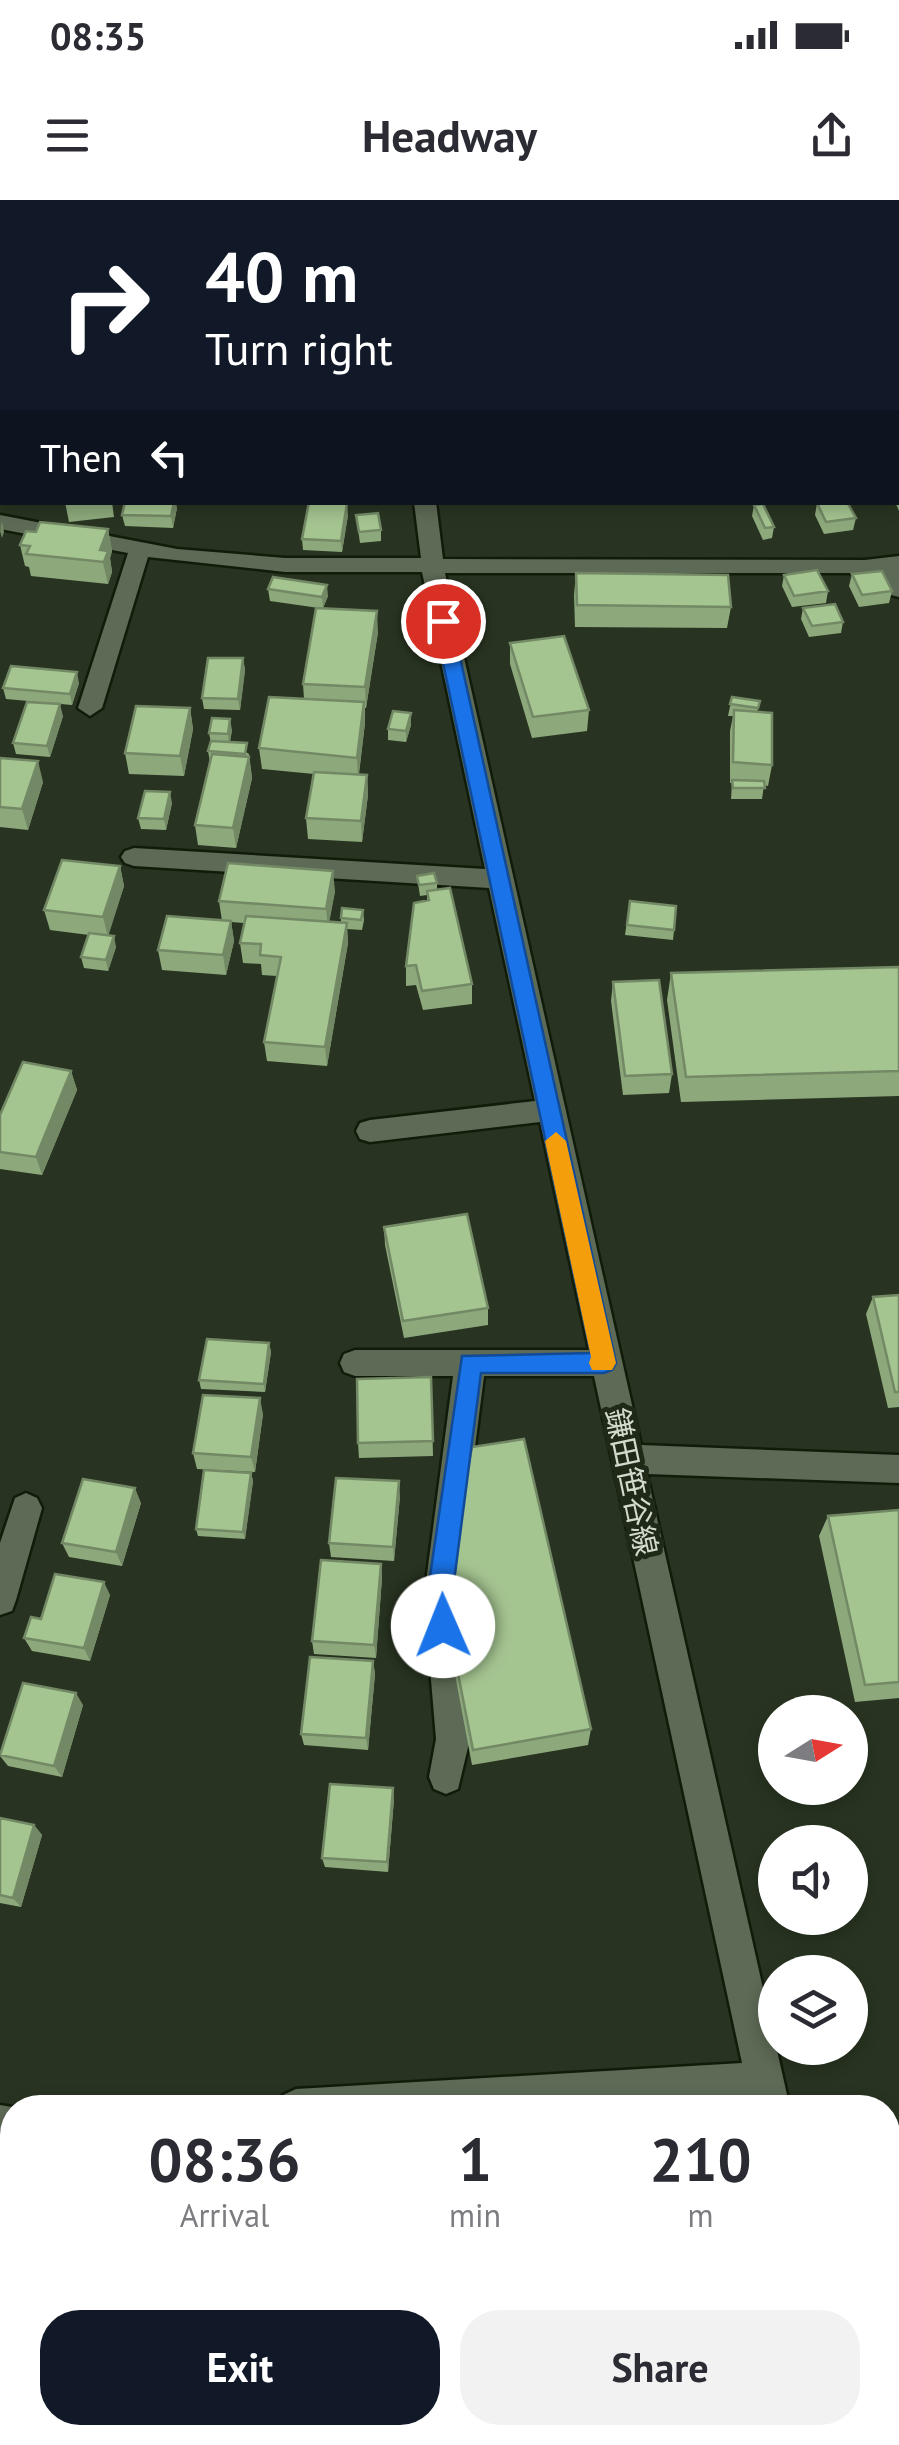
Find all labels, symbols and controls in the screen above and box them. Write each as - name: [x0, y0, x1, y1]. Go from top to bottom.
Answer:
- text: 08:35: [50, 11, 146, 60]
- text: Headway: [362, 106, 537, 164]
- icon: menu: [40, 108, 95, 163]
- icon: share: [804, 108, 859, 163]
- text: 40 m: [205, 231, 358, 321]
- icon: right: [40, 240, 170, 370]
- text: Turn right: [205, 319, 393, 377]
- icon: left: [142, 430, 197, 485]
- text: Then: [40, 433, 122, 482]
- pin: [401, 579, 486, 664]
- icon: arrive: [416, 594, 471, 649]
- street label: 鎌田笹谷線: [598, 1404, 667, 1559]
- position arrow: [391, 1574, 495, 1678]
- north arrow: [758, 1695, 868, 1805]
- map controls: [758, 1695, 868, 2065]
- button: sound: [758, 1825, 868, 1935]
- button: layers: [758, 1955, 868, 2065]
- text: 08:36: [148, 2120, 301, 2198]
- text: 1: [458, 2120, 492, 2198]
- text: 210: [650, 2120, 752, 2198]
- text: Arrival: [180, 2194, 269, 2236]
- text: min: [449, 2194, 501, 2236]
- text: m: [688, 2194, 714, 2236]
- button: Exit: [40, 2310, 440, 2425]
- button: Share: [460, 2310, 860, 2425]

